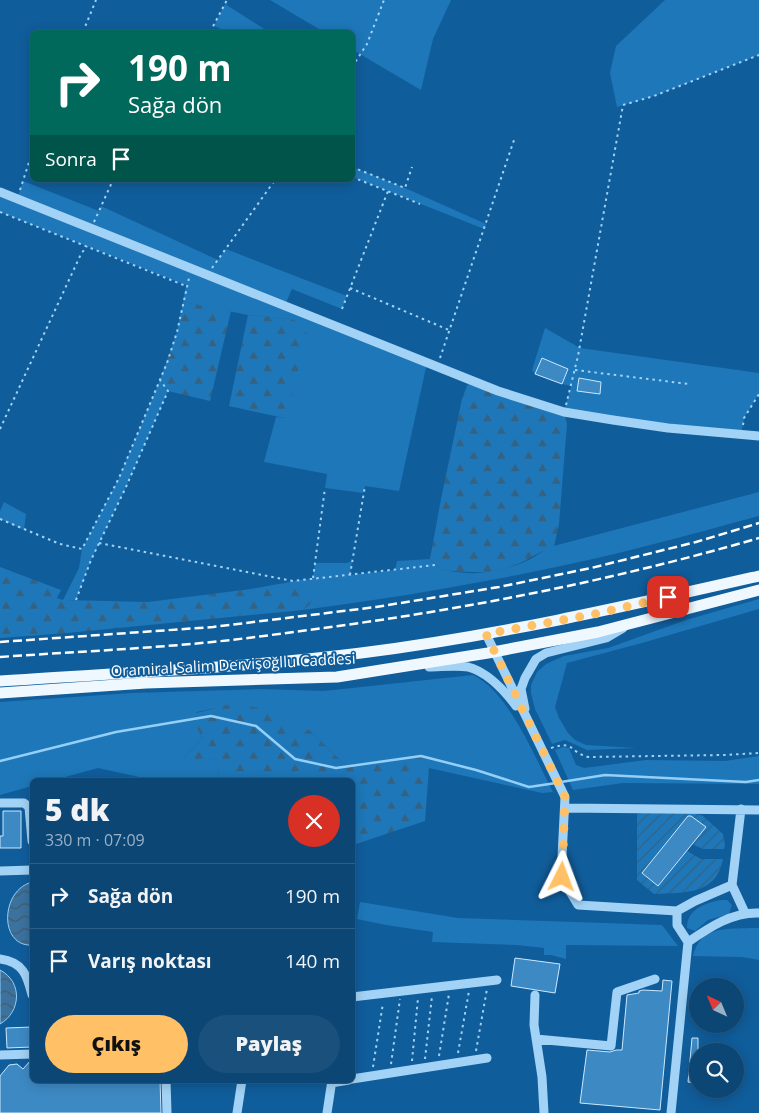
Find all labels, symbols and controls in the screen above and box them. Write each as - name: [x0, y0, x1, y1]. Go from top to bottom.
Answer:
- text: 190 m: [128, 44, 232, 91]
- icon: right: [45, 50, 110, 115]
- text: Sağa dön: [128, 89, 222, 119]
- icon: arrive: [107, 145, 135, 173]
- text: Sonra: [45, 146, 97, 172]
- pin: [647, 576, 689, 618]
- icon: arrive: [654, 583, 682, 611]
- street label: Oramiral Salim Dervişoğllu Caddesi: [110, 648, 356, 680]
- text: 5 dk: [45, 789, 109, 830]
- button: close: [288, 795, 340, 847]
- text: 330 m · 07:09: [45, 829, 145, 851]
- position arrow: [535, 850, 587, 902]
- icon: right: [45, 882, 73, 910]
- text: Sağa dön: [88, 883, 173, 909]
- text: 190 m: [285, 883, 340, 909]
- icon: arrive: [45, 947, 73, 975]
- text: Varış noktası: [88, 948, 212, 974]
- text: 140 m: [285, 948, 340, 974]
- north arrow: [689, 978, 744, 1032]
- map controls: [689, 978, 744, 1098]
- button: Çıkış: [45, 1015, 188, 1073]
- button: Paylaş: [198, 1015, 340, 1073]
- button: search: [689, 1043, 744, 1098]

